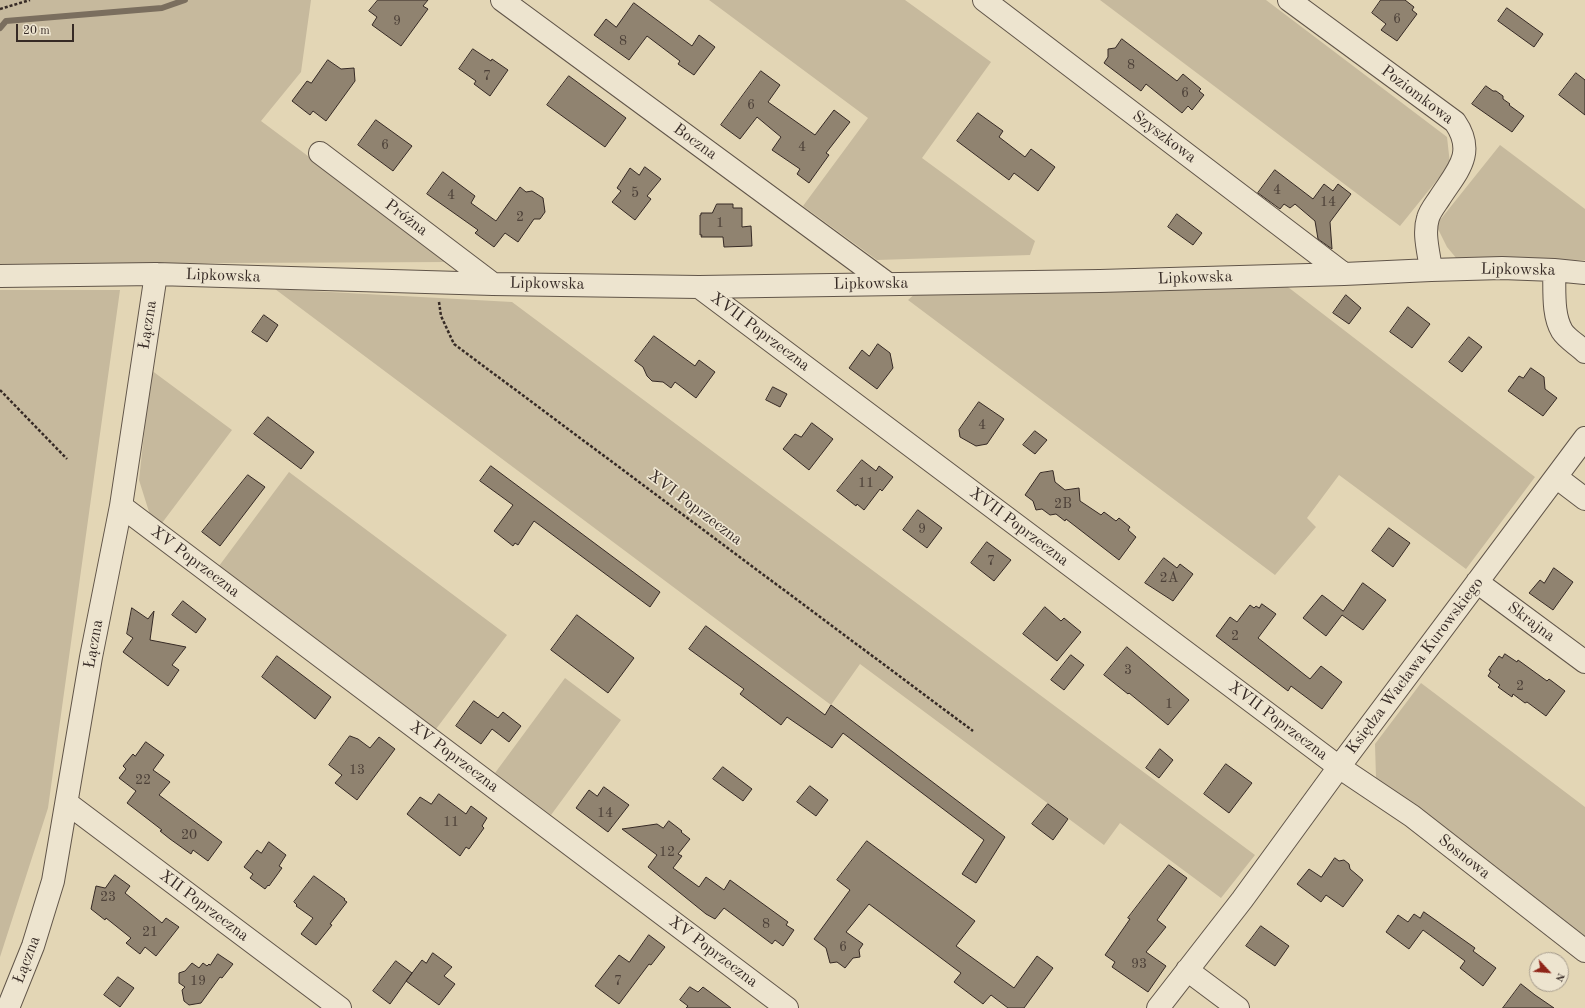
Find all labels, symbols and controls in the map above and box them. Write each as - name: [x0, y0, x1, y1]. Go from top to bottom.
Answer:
- house number: 6: [1393, 11, 1401, 27]
- house number: 9: [393, 13, 401, 29]
- scale bar: [18, 16, 76, 42]
- text: 20 m: [23, 25, 50, 37]
- house number: 8: [619, 33, 627, 49]
- house number: 8: [1127, 57, 1135, 73]
- street label: Poziomkowa: [1377, 62, 1457, 128]
- house number: 7: [483, 68, 491, 84]
- house number: 6: [1181, 85, 1189, 101]
- house number: 6: [747, 97, 755, 113]
- street label: Szyszkowa: [1128, 107, 1200, 167]
- street label: Boczna: [669, 120, 721, 164]
- house number: 6: [381, 137, 389, 153]
- house number: 4: [798, 139, 806, 155]
- house number: 4: [1273, 182, 1281, 198]
- house number: 5: [631, 185, 639, 201]
- house number: 4: [447, 187, 455, 203]
- house number: 14: [1320, 194, 1336, 210]
- street label: Próżna: [381, 196, 431, 240]
- house number: 2: [516, 209, 524, 225]
- house number: 1: [716, 215, 724, 231]
- street label: Lipkowska: [1480, 260, 1556, 280]
- street label: Lipkowska: [185, 265, 261, 287]
- street label: Lipkowska: [1157, 267, 1233, 289]
- street label: Lipkowska: [509, 274, 585, 294]
- street label: Lipkowska: [833, 274, 909, 294]
- street label: XVII Poprzeczna: [707, 288, 813, 376]
- street label: Łączna: [135, 299, 161, 351]
- house number: 4: [978, 417, 986, 433]
- street label: XVI Poprzeczna: [644, 466, 746, 550]
- house number: 11: [858, 475, 874, 491]
- street label: XVII Poprzeczna: [966, 483, 1072, 571]
- house number: 2B: [1054, 496, 1072, 512]
- house number: 9: [918, 521, 926, 537]
- street label: XV Poprzeczna: [147, 522, 243, 602]
- house number: 7: [987, 553, 995, 569]
- house number: 2A: [1160, 570, 1178, 586]
- street label: Księdza Wacława Kurowskiego: [1342, 574, 1488, 758]
- street label: Skrajna: [1504, 598, 1558, 646]
- street label: Łączna: [80, 618, 108, 670]
- house number: 2: [1231, 628, 1239, 644]
- house number: 3: [1124, 662, 1132, 678]
- street label: XVII Poprzeczna: [1225, 677, 1331, 765]
- house number: 2: [1516, 678, 1524, 694]
- house number: 1: [1165, 696, 1173, 712]
- street label: XV Poprzeczna: [406, 717, 502, 797]
- house number: 13: [349, 762, 365, 778]
- house number: 22: [135, 772, 151, 788]
- house number: 14: [597, 805, 613, 821]
- house number: 11: [443, 814, 459, 830]
- house number: 20: [181, 827, 197, 843]
- street label: Sosnowa: [1434, 831, 1494, 883]
- house number: 12: [659, 844, 675, 860]
- street label: XII Poprzeczna: [156, 866, 252, 946]
- house number: 23: [100, 889, 116, 905]
- street label: XV Poprzeczna: [665, 912, 761, 992]
- house number: 8: [762, 916, 770, 932]
- house number: 21: [142, 924, 158, 940]
- street label: Łączna: [9, 933, 45, 987]
- house number: 6: [839, 939, 847, 955]
- north arrow: [1529, 952, 1569, 992]
- house number: 93: [1131, 956, 1147, 972]
- text: N: [1553, 971, 1566, 983]
- house number: 19: [190, 973, 206, 989]
- house number: 7: [614, 973, 622, 989]

